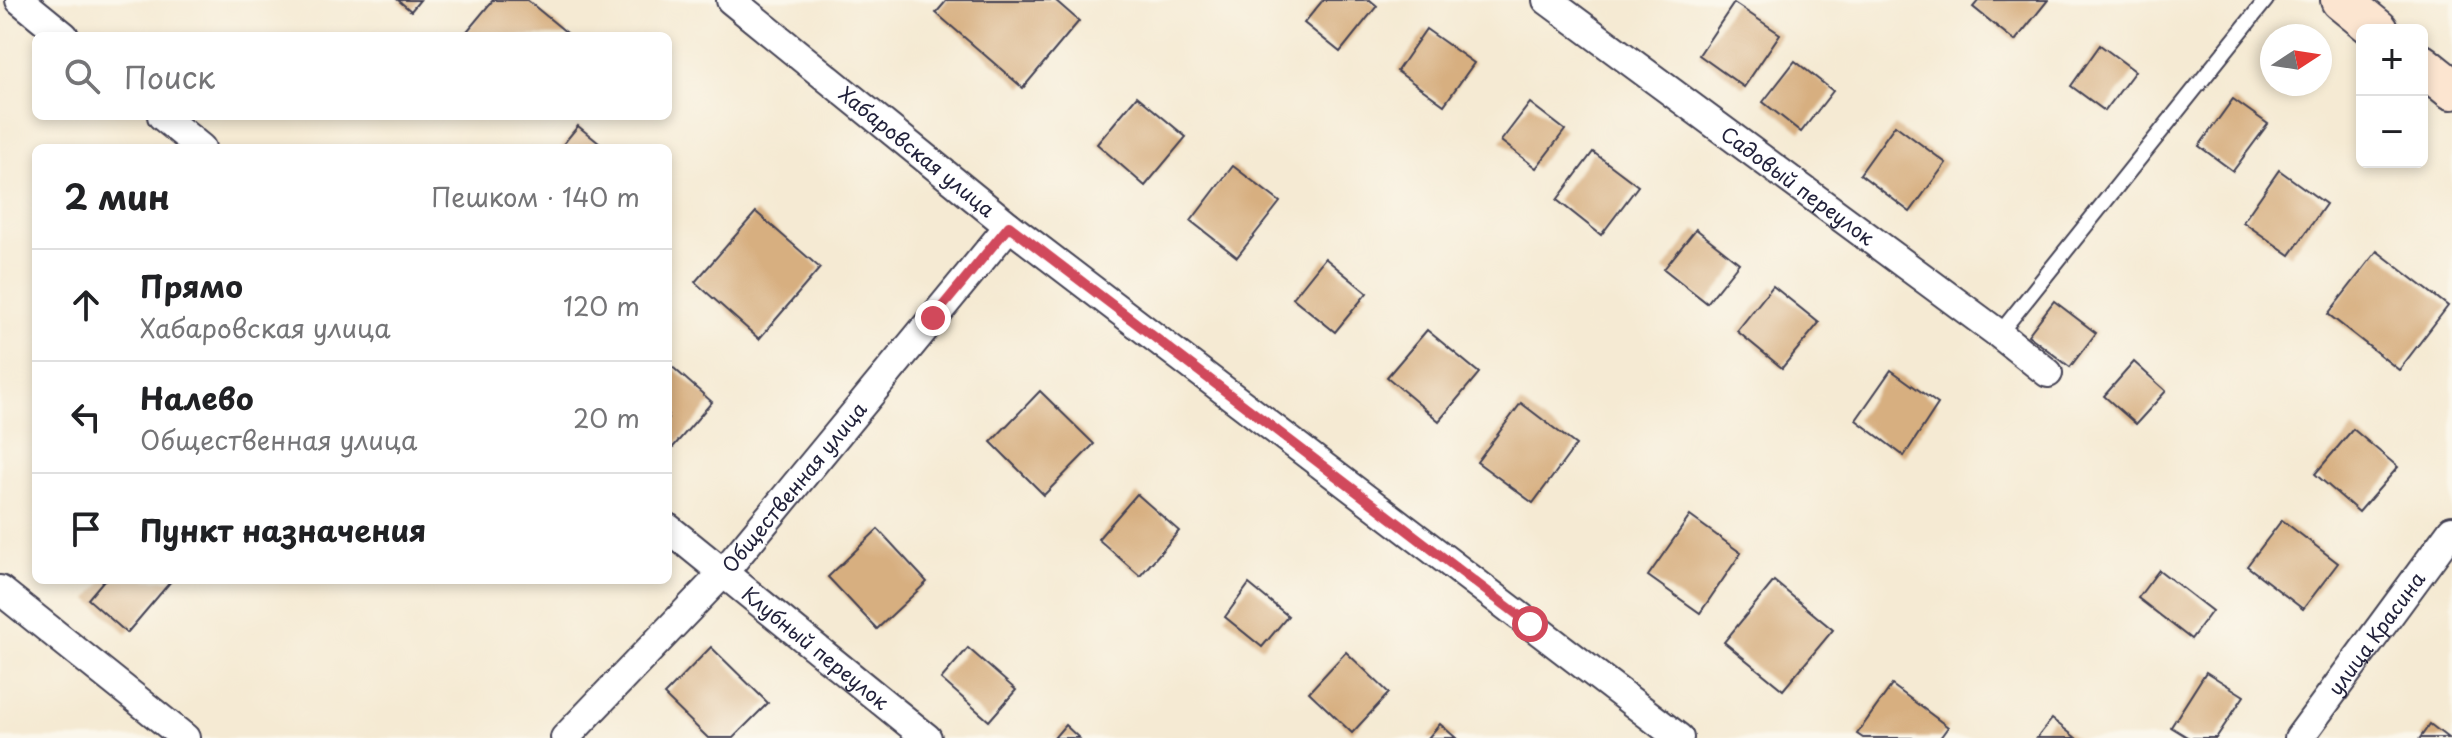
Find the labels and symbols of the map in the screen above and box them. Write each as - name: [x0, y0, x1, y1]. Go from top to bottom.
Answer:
- north arrow: [2260, 24, 2332, 96]
- street label: Хабаровская улица: [833, 79, 1002, 224]
- street label: Садовый переулок: [1715, 119, 1881, 252]
- route end: [915, 300, 951, 336]
- street label: Общественная улица: [714, 395, 874, 579]
- street label: улица Красина: [2320, 565, 2432, 701]
- street label: Клубный переулок: [736, 579, 896, 717]
- route start: [1512, 606, 1548, 642]

